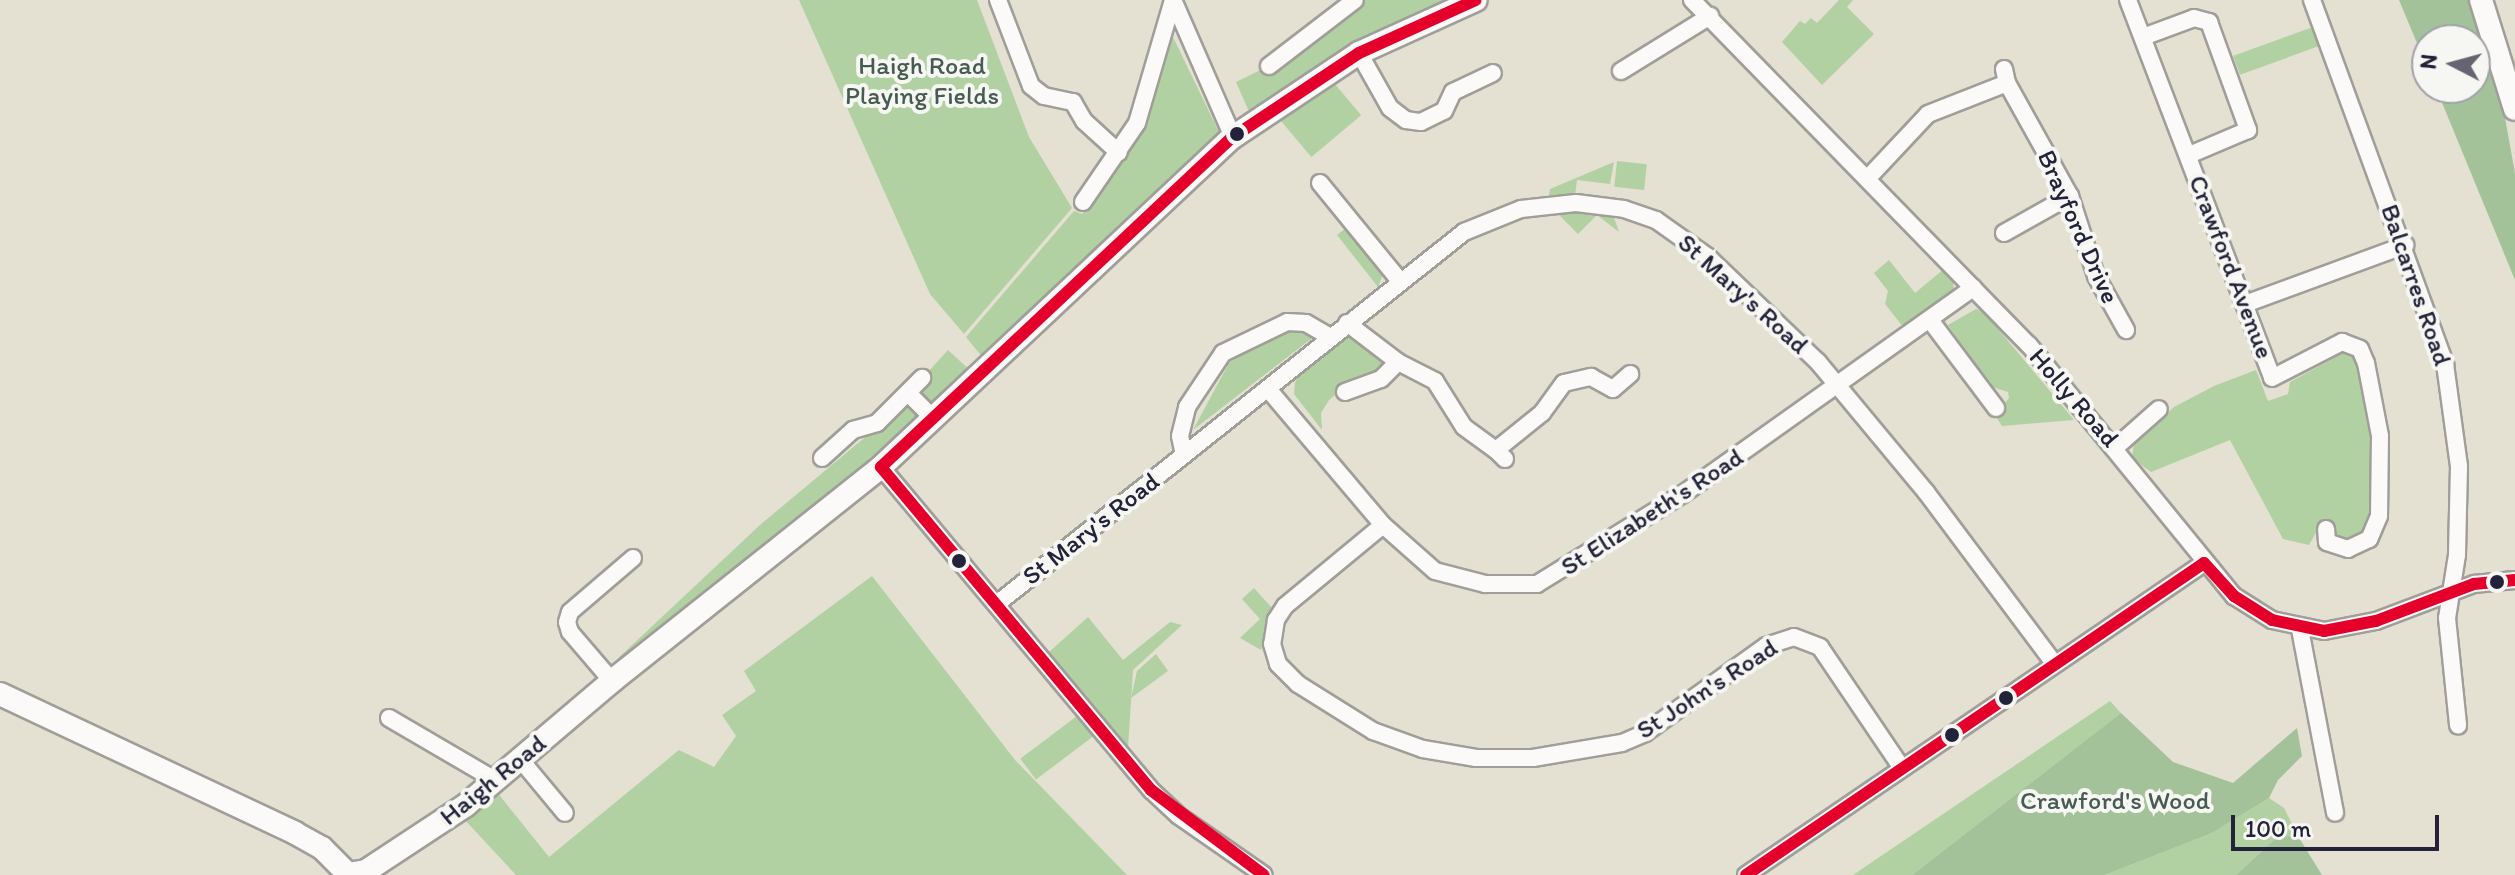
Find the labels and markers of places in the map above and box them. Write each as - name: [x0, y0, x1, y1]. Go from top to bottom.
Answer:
- unlabelled marker: [1229, 126, 1245, 142]
- unlabelled marker: [951, 553, 967, 569]
- unlabelled marker: [2489, 574, 2505, 590]
- unlabelled marker: [1998, 690, 2014, 706]
- unlabelled marker: [1944, 727, 1960, 743]

